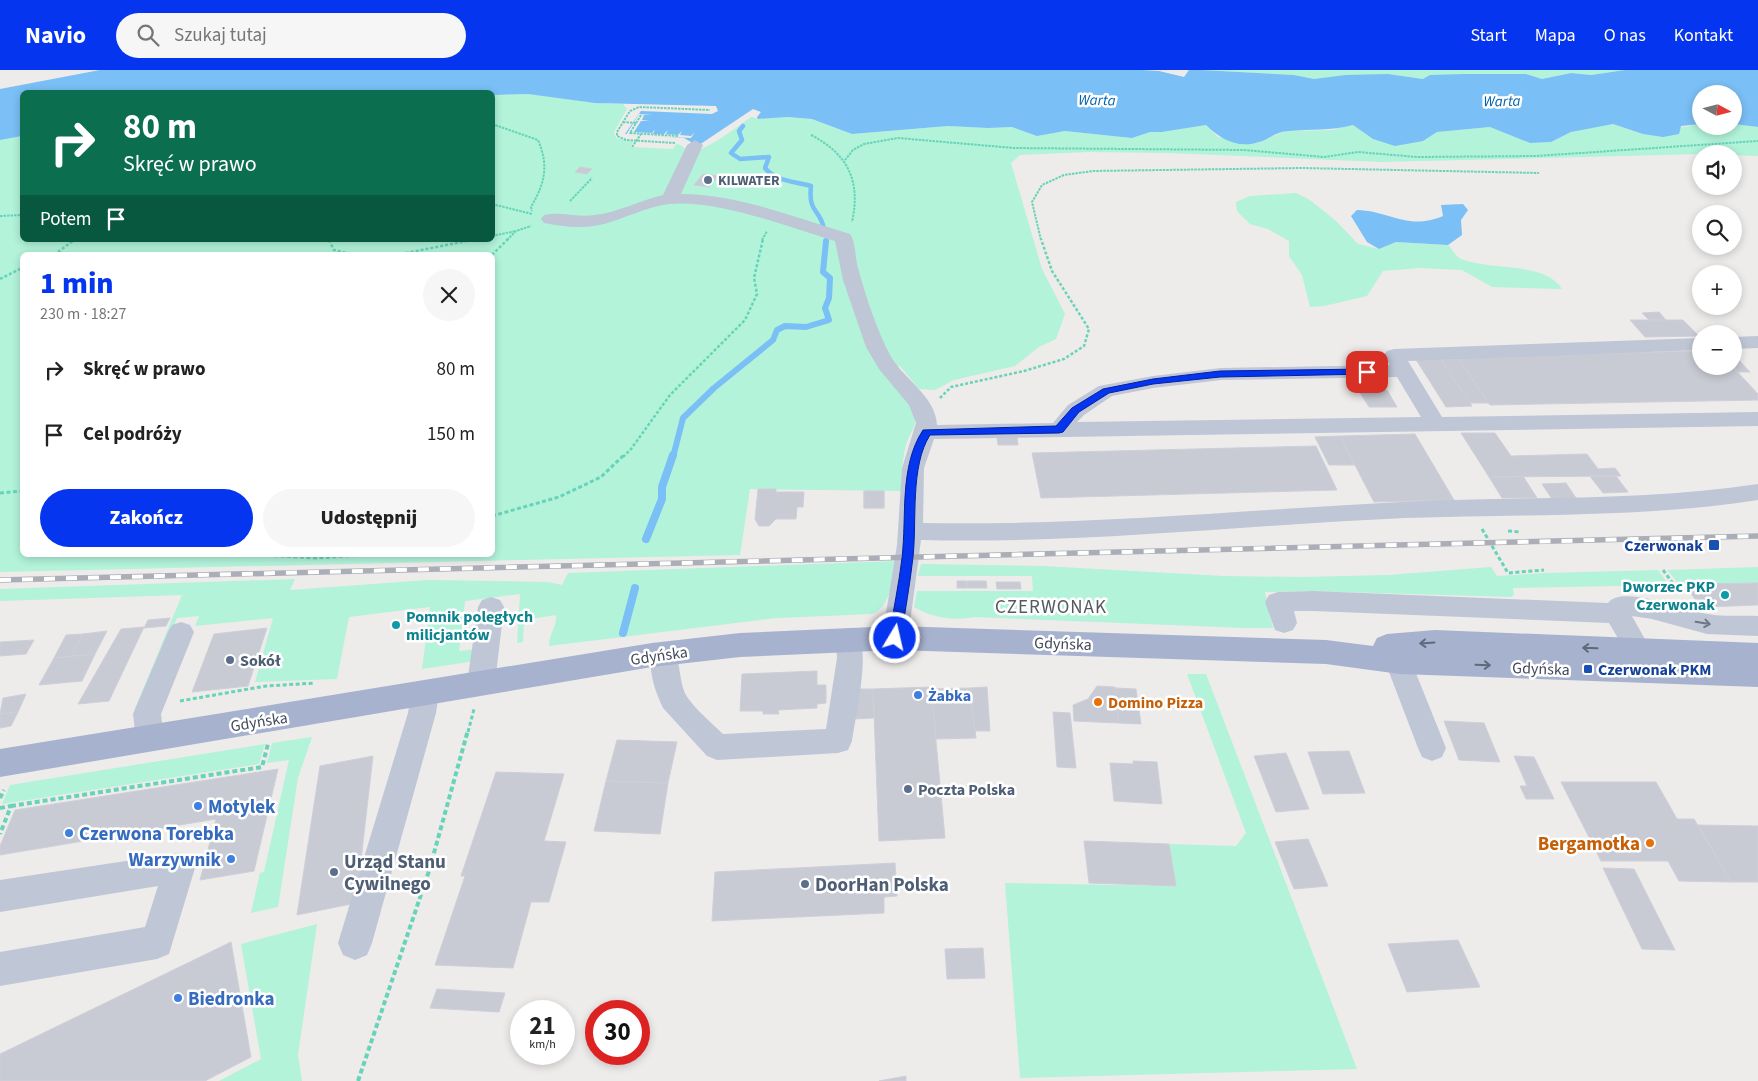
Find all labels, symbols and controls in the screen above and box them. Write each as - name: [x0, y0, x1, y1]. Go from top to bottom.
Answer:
- search box: [116, 13, 466, 58]
- text: Navio: [25, 18, 86, 53]
- icon: search: [134, 21, 162, 49]
- text: Szukaj tutaj: [174, 22, 267, 49]
- text: Start: [1470, 23, 1507, 48]
- text: Mapa: [1535, 23, 1576, 48]
- text: O nas: [1604, 23, 1646, 48]
- text: Kontakt: [1674, 23, 1733, 48]
- north arrow: [1692, 85, 1742, 135]
- map controls: [1692, 85, 1742, 375]
- water label: Warta: [1078, 90, 1116, 111]
- water label: Warta: [1483, 91, 1521, 112]
- text: 80 m: [123, 102, 197, 152]
- icon: right: [40, 110, 105, 175]
- button: sound: [1692, 145, 1742, 195]
- text: Skręć w prawo: [123, 148, 257, 180]
- place label: KILWATER: [718, 171, 780, 191]
- marker: KILWATER: [702, 174, 714, 186]
- icon: arrive: [102, 205, 130, 233]
- button: search: [1692, 205, 1742, 255]
- text: Potem: [40, 206, 92, 233]
- text: 1 min: [40, 262, 114, 305]
- button: +: [1692, 265, 1742, 315]
- button: close: [423, 269, 475, 321]
- text: 230 m · 18:27: [40, 303, 127, 325]
- button: −: [1692, 325, 1742, 375]
- pin: [1346, 351, 1388, 393]
- icon: right: [40, 356, 68, 384]
- text: Skręć w prawo: [83, 356, 205, 383]
- text: 80 m: [437, 356, 475, 383]
- icon: arrive: [1353, 358, 1381, 386]
- icon: arrive: [40, 421, 68, 449]
- text: Cel podróży: [83, 421, 182, 448]
- text: 150 m: [427, 421, 475, 448]
- button: Zakończ: [40, 489, 253, 547]
- button: Udostępnij: [263, 489, 475, 547]
- place label: Czerwonak: [1624, 535, 1703, 557]
- marker: Czerwonak: [1707, 538, 1721, 552]
- place label: Dworzec PKP Czerwonak: [1622, 576, 1715, 616]
- marker: Dworzec PKP Czerwonak: [1719, 589, 1731, 601]
- district label: CZERWONAK: [995, 594, 1107, 621]
- place label: Pomnik poległych milicjantów: [406, 606, 533, 646]
- position arrow: [868, 611, 920, 663]
- marker: Pomnik poległych milicjantów: [390, 619, 402, 631]
- one-way arrow: [1695, 619, 1711, 629]
- street label: Gdyńska: [1034, 632, 1092, 656]
- one-way arrow: [1420, 638, 1436, 648]
- street label: Gdyńska: [629, 641, 689, 671]
- one-way arrow: [1582, 643, 1598, 653]
- place label: Sokół: [240, 650, 281, 672]
- marker: Sokół: [224, 654, 236, 666]
- street label: Gdyńska: [1512, 657, 1570, 681]
- place label: Czerwonak PKM: [1598, 659, 1712, 681]
- one-way arrow: [1475, 661, 1491, 670]
- marker: Czerwonak PKM: [1582, 663, 1594, 675]
- place label: Żabka: [928, 685, 971, 707]
- marker: Żabka: [912, 689, 924, 701]
- place label: Domino Pizza: [1108, 692, 1203, 714]
- marker: Domino Pizza: [1092, 696, 1104, 708]
- street label: Gdyńska: [229, 707, 289, 737]
- place label: Poczta Polska: [918, 779, 1015, 801]
- marker: Poczta Polska: [902, 783, 914, 795]
- place label: Motylek: [208, 794, 276, 821]
- marker: Motylek: [192, 800, 204, 812]
- place label: Czerwona Torebka: [79, 821, 234, 848]
- marker: Czerwona Torebka: [63, 827, 75, 839]
- place label: Bergamotka: [1538, 831, 1640, 858]
- marker: Bergamotka: [1644, 837, 1656, 849]
- place label: Warzywnik: [129, 847, 222, 874]
- place label: Urząd Stanu Cywilnego: [344, 849, 446, 898]
- marker: Warzywnik: [225, 853, 237, 865]
- marker: Urząd Stanu Cywilnego: [328, 866, 340, 878]
- place label: DoorHan Polska: [815, 872, 949, 899]
- marker: DoorHan Polska: [799, 878, 811, 890]
- place label: Biedronka: [188, 986, 275, 1013]
- marker: Biedronka: [172, 992, 184, 1004]
- speed limit sign: 30: [585, 1000, 650, 1065]
- text: 21: [529, 1008, 556, 1044]
- text: km/h: [529, 1036, 556, 1053]

